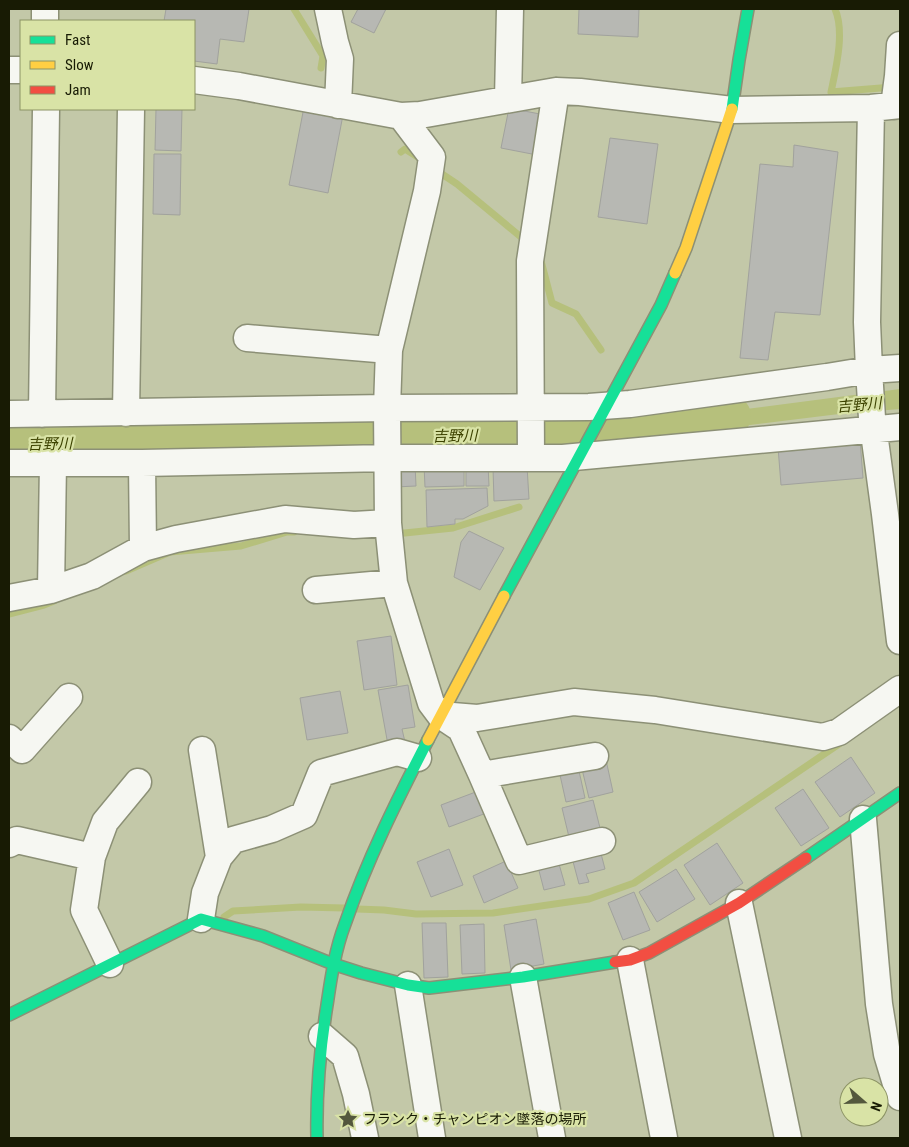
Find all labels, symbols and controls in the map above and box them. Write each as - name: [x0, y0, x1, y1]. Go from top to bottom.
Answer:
- legend: [20, 20, 195, 110]
- text: Fast: [65, 31, 90, 49]
- text: Slow: [65, 56, 94, 74]
- text: Jam: [65, 81, 91, 99]
- water label: 吉野川: [836, 394, 884, 416]
- water label: 吉野川: [432, 427, 480, 445]
- water label: 吉野川: [27, 435, 75, 453]
- north arrow: [839, 1077, 889, 1127]
- text: N: [867, 1100, 885, 1113]
- place icon: フランク・チャンピオン墜落の場所: [337, 1108, 359, 1130]
- place label: フランク・チャンピオン墜落の場所: [363, 1111, 587, 1127]

